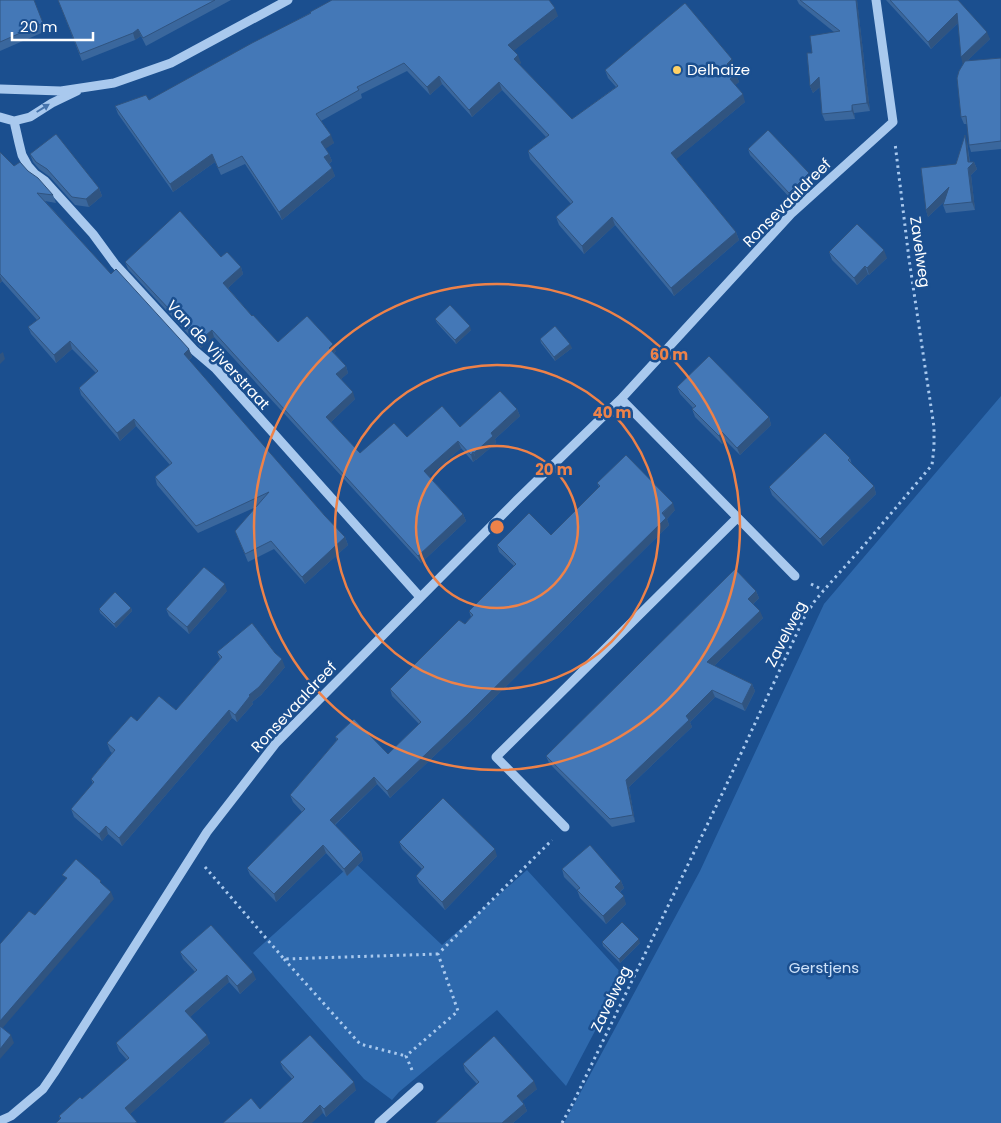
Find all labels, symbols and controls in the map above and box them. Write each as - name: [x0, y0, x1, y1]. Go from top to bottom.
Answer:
- scale bar: [12, 10, 94, 42]
- text: 20 m: [20, 16, 58, 37]
- place label: Delhaize: [687, 59, 750, 80]
- marker: Delhaize: [671, 64, 683, 76]
- one-way arrow: [37, 104, 50, 113]
- street label: Ronsevaaldreef: [738, 154, 836, 251]
- street label: Zavelweg: [905, 215, 936, 289]
- street label: Van de Vijverstraat: [162, 295, 275, 414]
- text: 60 m: [650, 344, 688, 365]
- text: 40 m: [592, 402, 632, 423]
- text: 20 m: [535, 459, 573, 480]
- centre of rings: [488, 518, 506, 536]
- street label: Zavelweg: [760, 597, 811, 670]
- street label: Ronsevaaldreef: [246, 657, 341, 757]
- park label: Gerstjens: [789, 957, 859, 978]
- street label: Zavelweg: [585, 962, 636, 1035]

